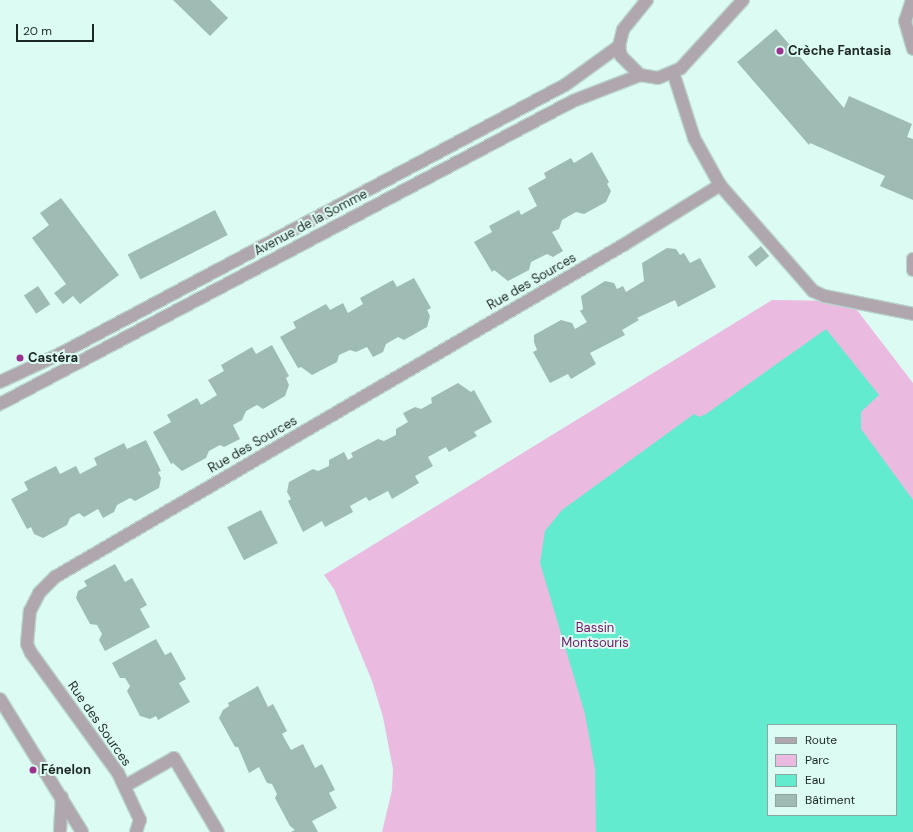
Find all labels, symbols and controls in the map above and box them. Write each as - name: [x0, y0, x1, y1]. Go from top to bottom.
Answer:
- scale bar: [18, 16, 96, 42]
- text: 20 m: [23, 23, 52, 39]
- place label: Crèche Fantasia: [788, 43, 891, 59]
- marker: Crèche Fantasia: [775, 46, 785, 56]
- street label: Avenue de la Somme: [252, 187, 370, 259]
- street label: Rue des Sources: [485, 250, 579, 314]
- place label: Castéra: [28, 350, 78, 366]
- marker: Castéra: [15, 353, 25, 363]
- street label: Rue des Sources: [206, 413, 300, 477]
- park label: Bassin Montsouris: [561, 621, 629, 652]
- street label: Rue des Sources: [64, 679, 134, 769]
- legend: [767, 724, 897, 816]
- text: Route: [805, 732, 837, 748]
- text: Parc: [805, 752, 829, 768]
- place label: Fénelon: [41, 762, 91, 778]
- marker: Fénelon: [28, 765, 38, 775]
- text: Eau: [805, 772, 825, 788]
- text: Bâtiment: [805, 792, 855, 808]

